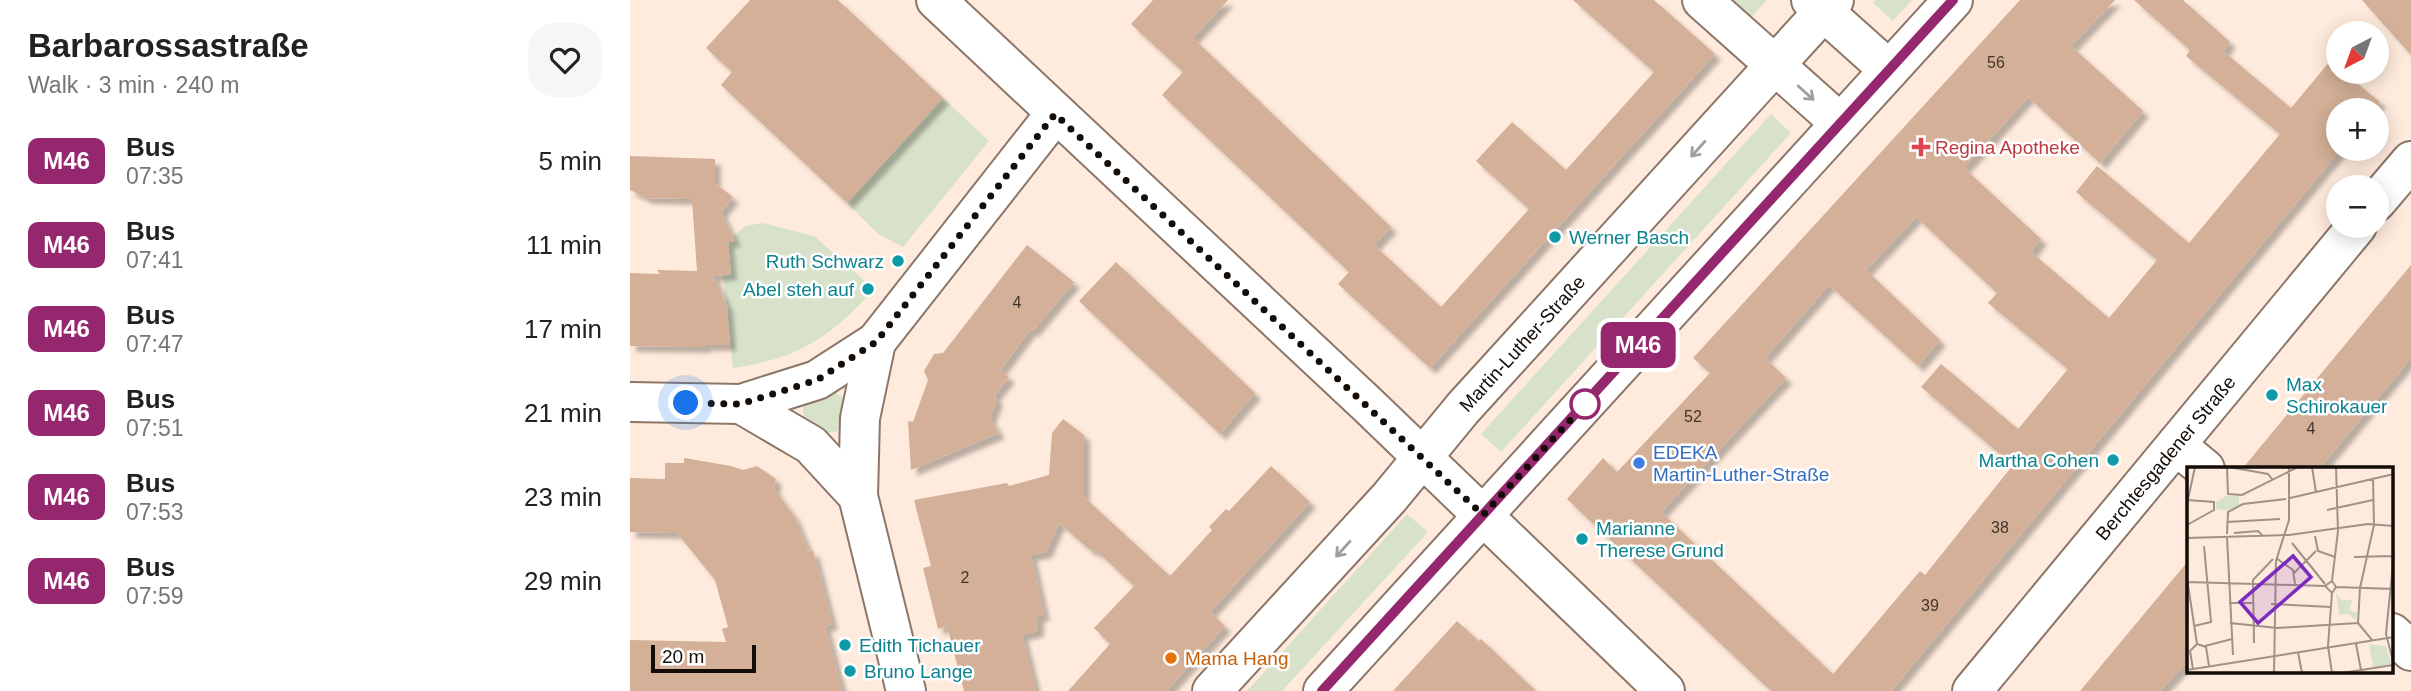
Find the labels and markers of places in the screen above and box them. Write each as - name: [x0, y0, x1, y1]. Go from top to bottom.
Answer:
- place label: Regina Apotheke: [1935, 137, 2080, 158]
- marker: Regina Apotheke: [1913, 139, 1929, 155]
- place label: Werner Basch: [1569, 227, 1689, 248]
- marker: Werner Basch: [1547, 229, 1563, 245]
- place label: Ruth Schwarz: [766, 251, 884, 272]
- marker: Ruth Schwarz: [890, 253, 906, 269]
- place label: Abel steh auf: [743, 279, 855, 300]
- marker: Abel steh auf: [860, 281, 876, 297]
- place label: Max Schirokauer: [2286, 374, 2388, 417]
- marker: Max Schirokauer: [2264, 387, 2280, 403]
- unlabelled marker: [1570, 389, 1600, 419]
- place label: EDEKA Martin-Luther-Straße: [1653, 442, 1829, 485]
- place label: Martha Cohen: [1979, 450, 2099, 471]
- marker: Martha Cohen: [2105, 452, 2121, 468]
- marker: EDEKA Martin-Luther-Straße: [1631, 455, 1647, 471]
- place label: Marianne Therese Grund: [1596, 518, 1724, 561]
- marker: Marianne Therese Grund: [1574, 531, 1590, 547]
- place label: Edith Tichauer: [859, 635, 981, 656]
- marker: Edith Tichauer: [837, 637, 853, 653]
- place label: Mama Hang: [1185, 648, 1289, 669]
- marker: Mama Hang: [1163, 650, 1179, 666]
- place label: Bruno Lange: [864, 661, 973, 682]
- marker: Bruno Lange: [842, 663, 858, 679]

